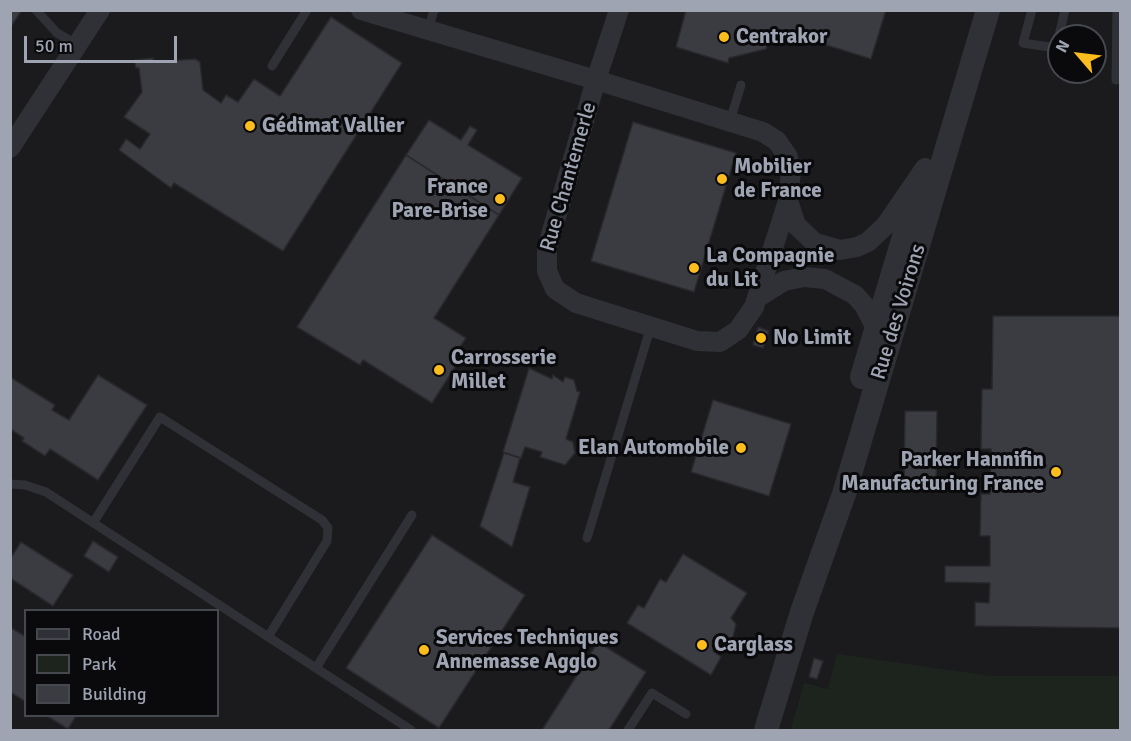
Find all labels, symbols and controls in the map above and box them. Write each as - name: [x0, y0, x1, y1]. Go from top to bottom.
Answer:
- scale bar: [27, 24, 180, 62]
- place label: Centrakor: [736, 24, 827, 50]
- north arrow: [1047, 24, 1107, 84]
- marker: Centrakor: [717, 30, 731, 44]
- text: 50 m: [35, 35, 73, 57]
- text: N: [1051, 37, 1074, 56]
- street label: Rue Chantemerle: [536, 99, 602, 255]
- place label: Gédimat Vallier: [262, 113, 404, 139]
- marker: Gédimat Vallier: [243, 119, 257, 133]
- place label: Mobilier de France: [734, 154, 822, 204]
- marker: Mobilier de France: [715, 172, 729, 186]
- place label: France Pare-Brise: [391, 174, 488, 224]
- marker: France Pare-Brise: [493, 192, 507, 206]
- street label: Rue des Voirons: [866, 241, 932, 383]
- place label: La Compagnie du Lit: [706, 243, 834, 293]
- marker: La Compagnie du Lit: [687, 261, 701, 275]
- place label: No Limit: [773, 325, 851, 351]
- marker: No Limit: [754, 331, 768, 345]
- place label: Carrosserie Millet: [451, 345, 556, 395]
- marker: Carrosserie Millet: [432, 363, 446, 377]
- place label: Elan Automobile: [578, 435, 729, 461]
- marker: Elan Automobile: [734, 441, 748, 455]
- place label: Parker Hannifin Manufacturing France: [841, 447, 1044, 497]
- marker: Parker Hannifin Manufacturing France: [1049, 465, 1063, 479]
- legend: [24, 609, 219, 717]
- text: Road: [82, 623, 121, 645]
- place label: Services Techniques Annemasse Agglo: [436, 625, 618, 675]
- place label: Carglass: [714, 632, 793, 658]
- marker: Carglass: [695, 638, 709, 652]
- marker: Services Techniques Annemasse Agglo: [417, 643, 431, 657]
- text: Park: [82, 653, 117, 675]
- text: Building: [82, 683, 146, 705]

